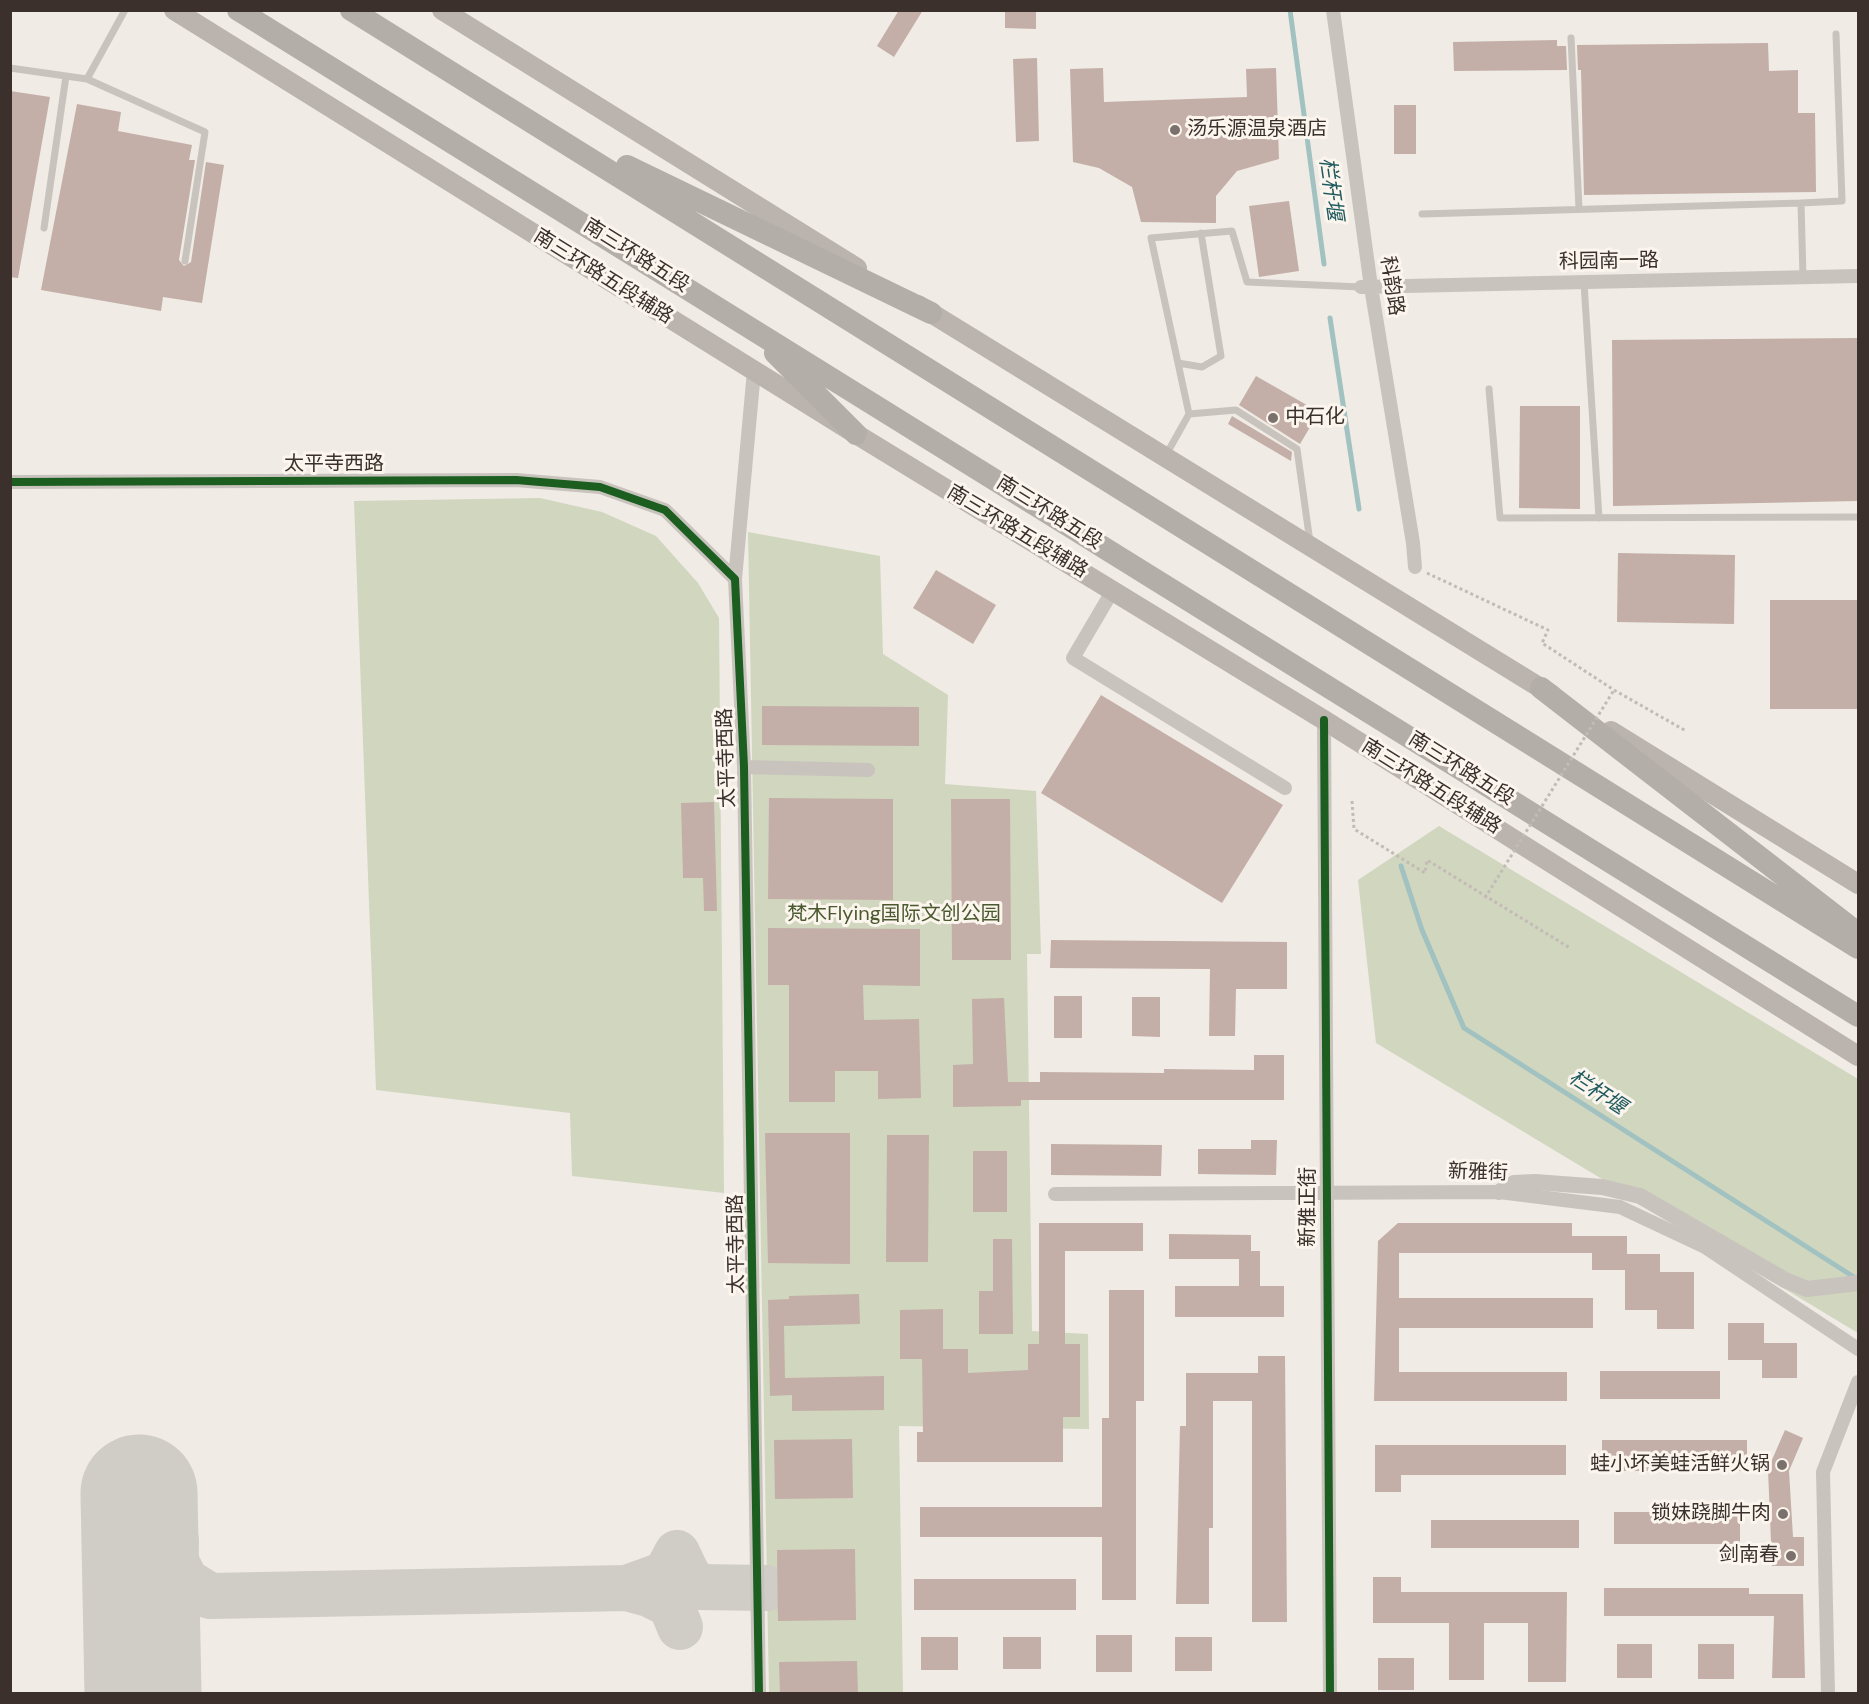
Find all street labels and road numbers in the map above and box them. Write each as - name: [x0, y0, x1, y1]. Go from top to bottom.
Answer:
- street label: 南三环路五段: [579, 214, 693, 298]
- street label: 南三环路五段辅路: [529, 224, 677, 330]
- street label: 科园南一路: [1559, 249, 1659, 275]
- street label: 科韵路: [1374, 254, 1408, 318]
- street label: 太平寺西路: [284, 453, 384, 477]
- street label: 南三环路五段: [992, 471, 1106, 555]
- street label: 南三环路五段辅路: [942, 481, 1092, 583]
- street label: 太平寺西路: [713, 708, 741, 808]
- street label: 南三环路五段: [1404, 727, 1518, 811]
- street label: 南三环路五段辅路: [1357, 734, 1505, 840]
- street label: 新雅街: [1448, 1160, 1508, 1186]
- street label: 新雅正街: [1297, 1167, 1321, 1247]
- street label: 太平寺西路: [724, 1194, 750, 1294]

